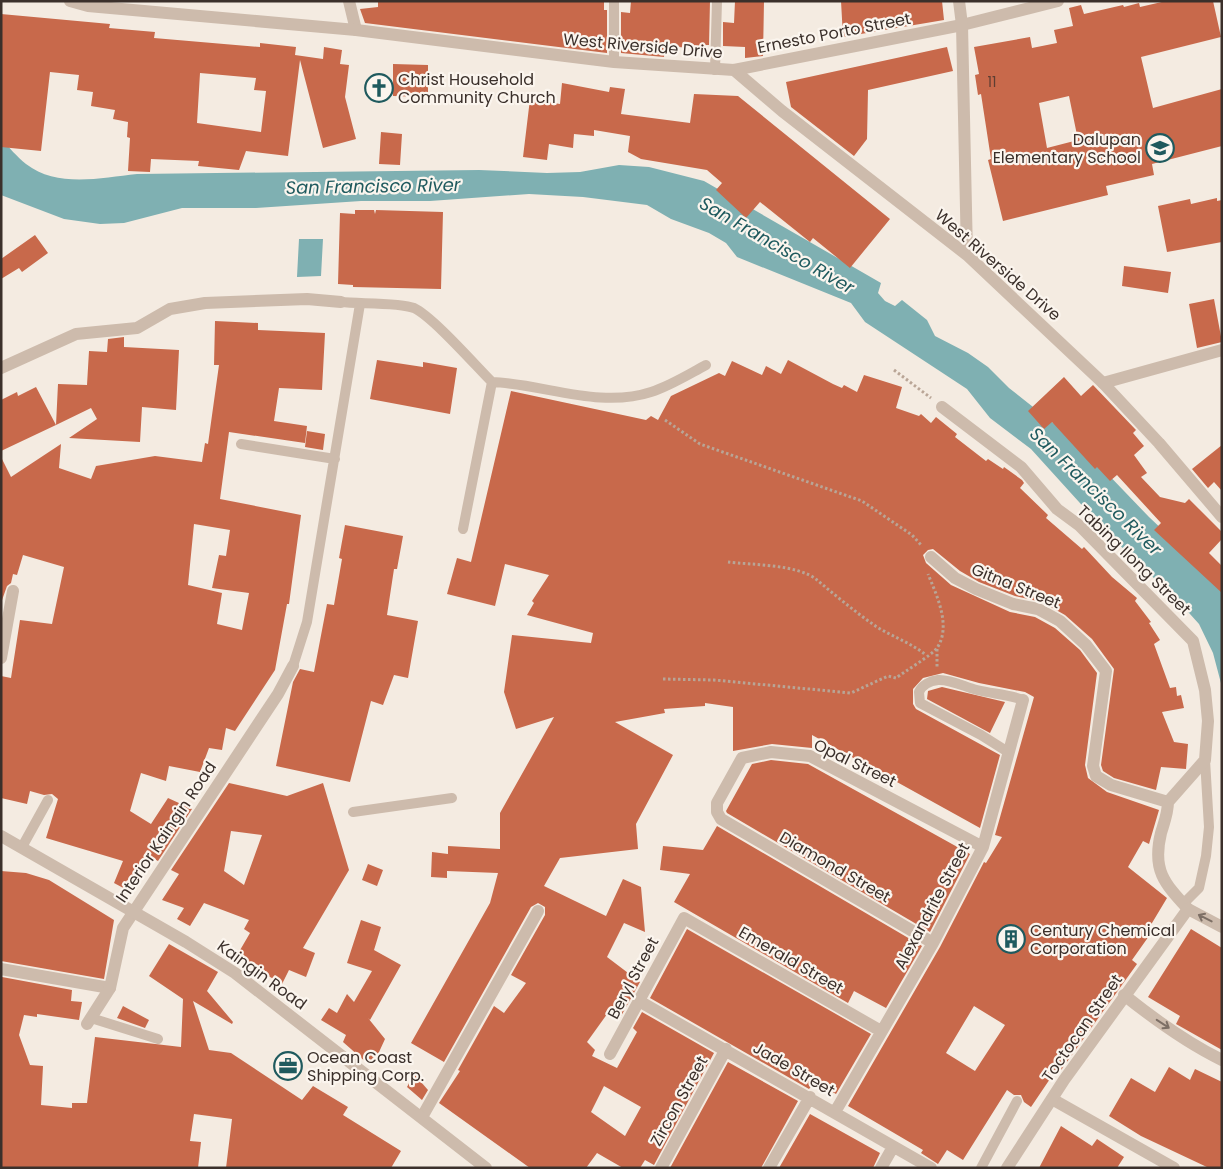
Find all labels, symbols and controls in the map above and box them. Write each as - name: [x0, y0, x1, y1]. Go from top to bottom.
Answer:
- street label: Ernesto Porto Street: [755, 7, 913, 59]
- street label: West Riverside Drive: [562, 28, 724, 64]
- place label: Christ Household Community Church: [398, 68, 556, 109]
- house number: 11: [988, 72, 996, 92]
- church icon: Christ Household Community Church: [364, 73, 394, 103]
- place label: Dalupan Elementary School: [993, 128, 1141, 169]
- school or university icon: Dalupan Elementary School: [1145, 133, 1175, 163]
- water label: San Francisco River: [285, 172, 462, 200]
- water label: San Francisco River: [695, 190, 860, 300]
- street label: West Riverside Drive: [930, 204, 1066, 326]
- water label: San Francisco River: [1024, 421, 1169, 562]
- street label: Tabing Ilong Street: [1072, 500, 1196, 620]
- street label: Gitna Street: [968, 558, 1064, 614]
- street label: Opal Street: [810, 733, 900, 793]
- street label: Interior Kaingin Road: [110, 757, 222, 907]
- street label: Diamond Street: [775, 826, 895, 908]
- street label: Alexandrite Street: [889, 838, 975, 974]
- one-way arrow: [1197, 913, 1212, 923]
- place label: Century Chemical Corporation: [1030, 919, 1175, 960]
- street label: Emerald Street: [734, 921, 848, 999]
- building icon: Century Chemical Corporation: [996, 924, 1026, 954]
- street label: Beryl Street: [602, 933, 664, 1023]
- street label: Kaingin Road: [213, 935, 311, 1015]
- street label: Toctocan Street: [1036, 969, 1128, 1086]
- one-way arrow: [1156, 1019, 1170, 1029]
- street label: Jade Street: [749, 1036, 839, 1102]
- place label: Ocean Coast Shipping Corp.: [307, 1046, 424, 1087]
- office icon: Ocean Coast Shipping Corp.: [273, 1051, 303, 1081]
- street label: Zircon Street: [645, 1052, 713, 1150]

